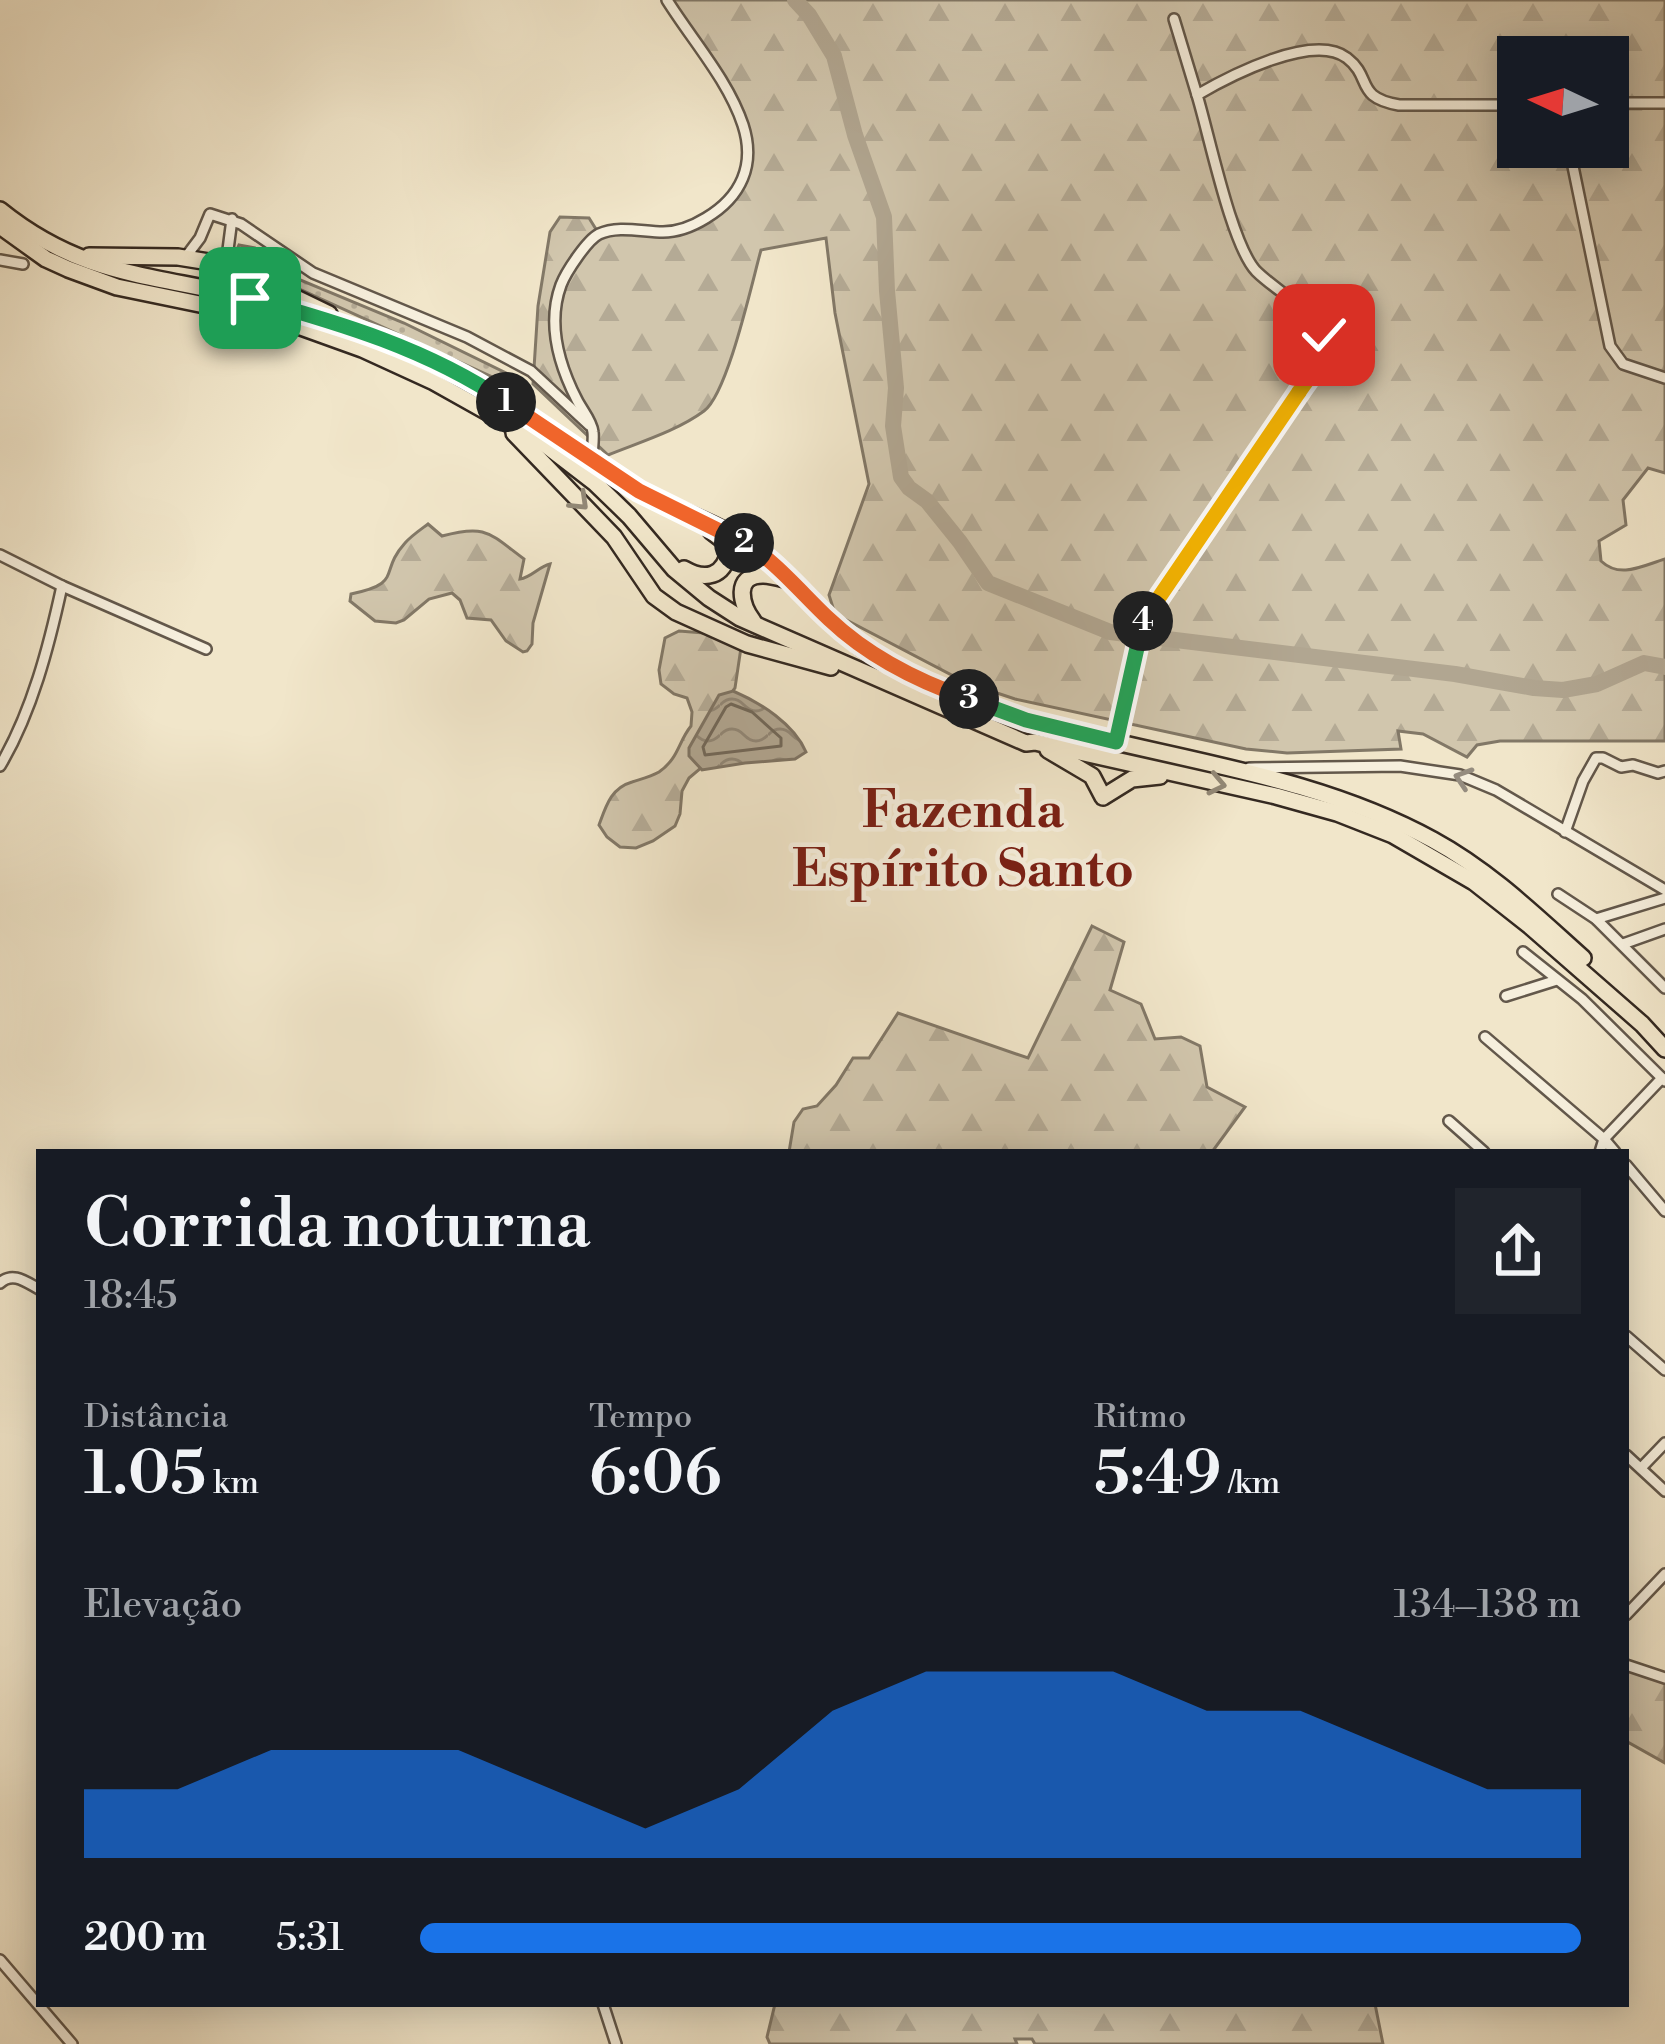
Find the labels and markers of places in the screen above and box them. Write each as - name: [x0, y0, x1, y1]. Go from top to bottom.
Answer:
- pin: [199, 247, 301, 349]
- pin: [1273, 284, 1375, 386]
- pin: 1: [476, 372, 536, 432]
- pin: 2: [714, 513, 774, 573]
- pin: 4: [1113, 591, 1173, 651]
- pin: 3: [939, 669, 999, 729]

